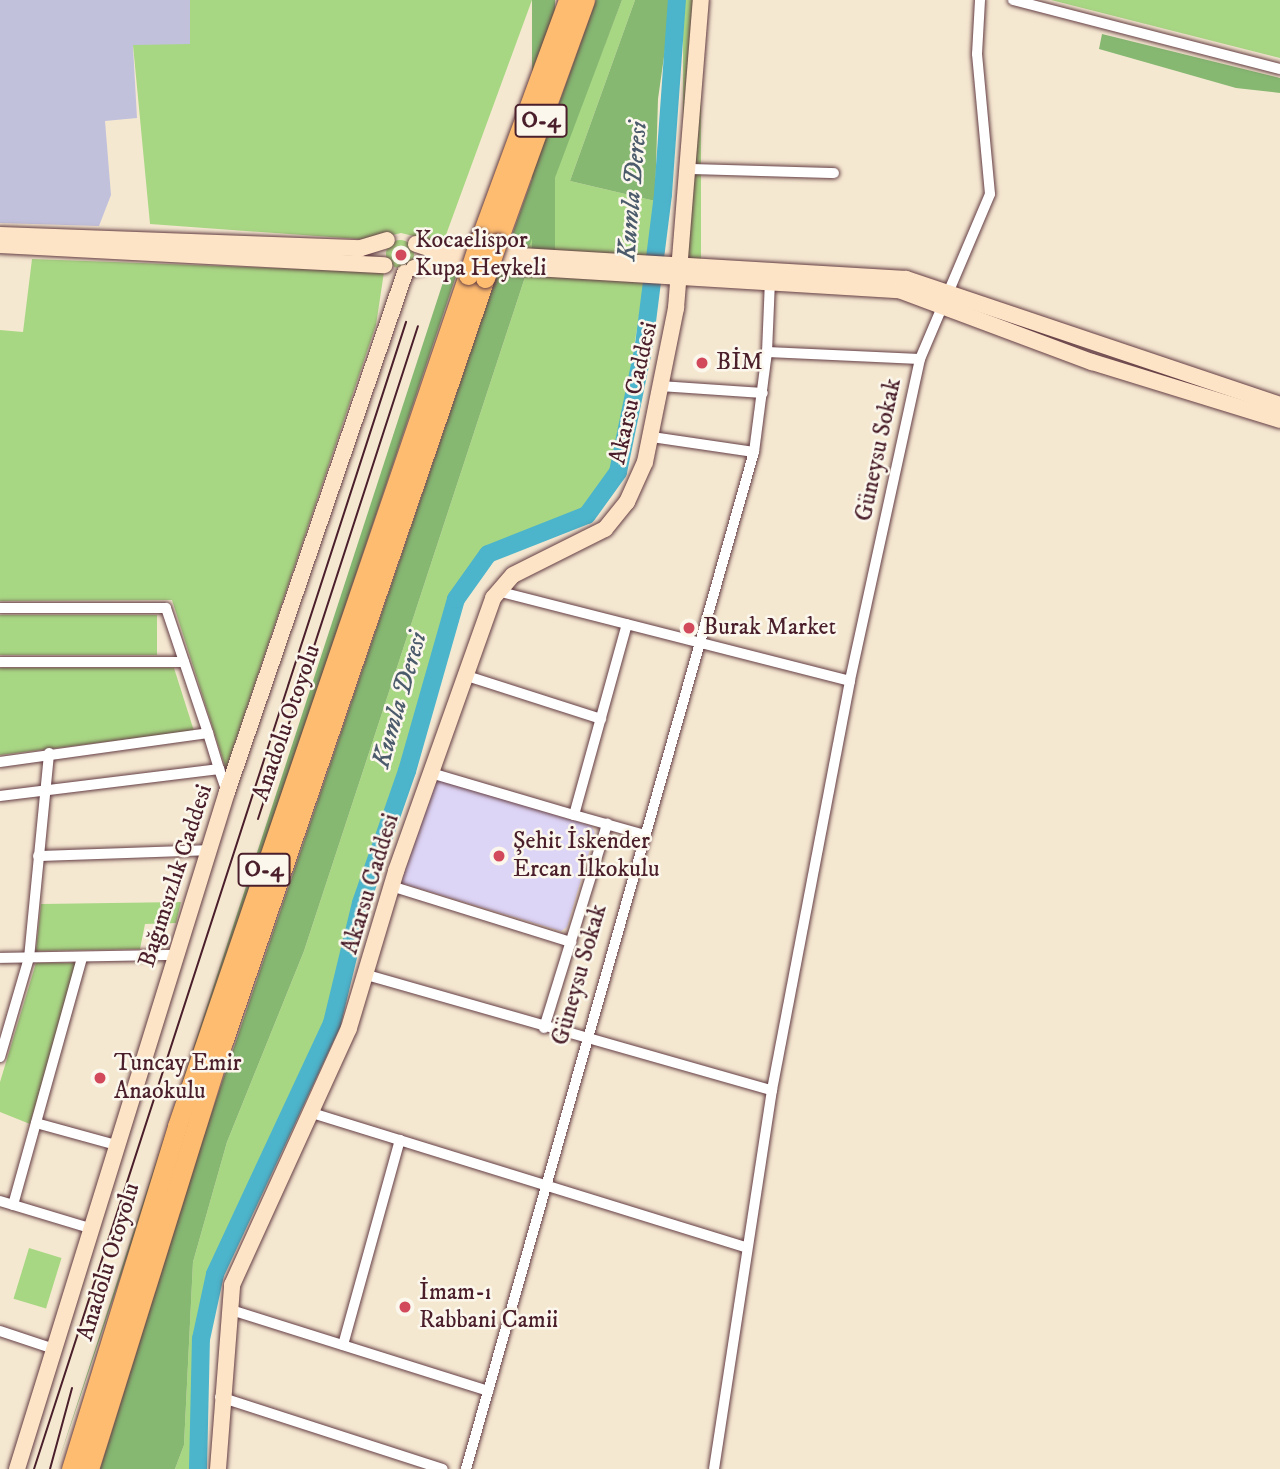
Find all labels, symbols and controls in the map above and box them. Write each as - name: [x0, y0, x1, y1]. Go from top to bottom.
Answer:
- road number: O-4: [513, 102, 569, 140]
- water label: Kumla Deresi: [611, 120, 655, 262]
- place label: Kocaelispor Kupa Heykeli: [415, 227, 546, 283]
- marker: Kocaelispor Kupa Heykeli: [393, 247, 409, 263]
- street label: Akarsu Caddesi: [604, 319, 664, 467]
- place label: BİM: [716, 349, 763, 377]
- marker: BİM: [694, 355, 710, 371]
- street label: Güneysu Sokak: [850, 376, 908, 524]
- place label: Burak Market: [703, 614, 836, 642]
- marker: Burak Market: [681, 620, 697, 636]
- water label: Kumla Deresi: [366, 628, 434, 772]
- street label: Anadolu Otoyolu: [247, 641, 327, 805]
- street label: Bağımsızlık Caddesi: [133, 781, 219, 971]
- street label: Akarsu Caddesi: [336, 810, 406, 958]
- place label: Şehit İskender Ercan İlkokulu: [513, 828, 659, 884]
- marker: Şehit İskender Ercan İlkokulu: [491, 848, 507, 864]
- road number: O-4: [236, 850, 292, 890]
- street label: Güneysu Sokak: [546, 901, 614, 1049]
- place label: Tuncay Emir Anaokulu: [114, 1050, 242, 1106]
- marker: Tuncay Emir Anaokulu: [92, 1070, 108, 1086]
- street label: Anadolu Otoyolu: [71, 1180, 147, 1344]
- place label: İmam-ı Rabbani Camii: [419, 1279, 558, 1335]
- marker: İmam-ı Rabbani Camii: [397, 1299, 413, 1315]

